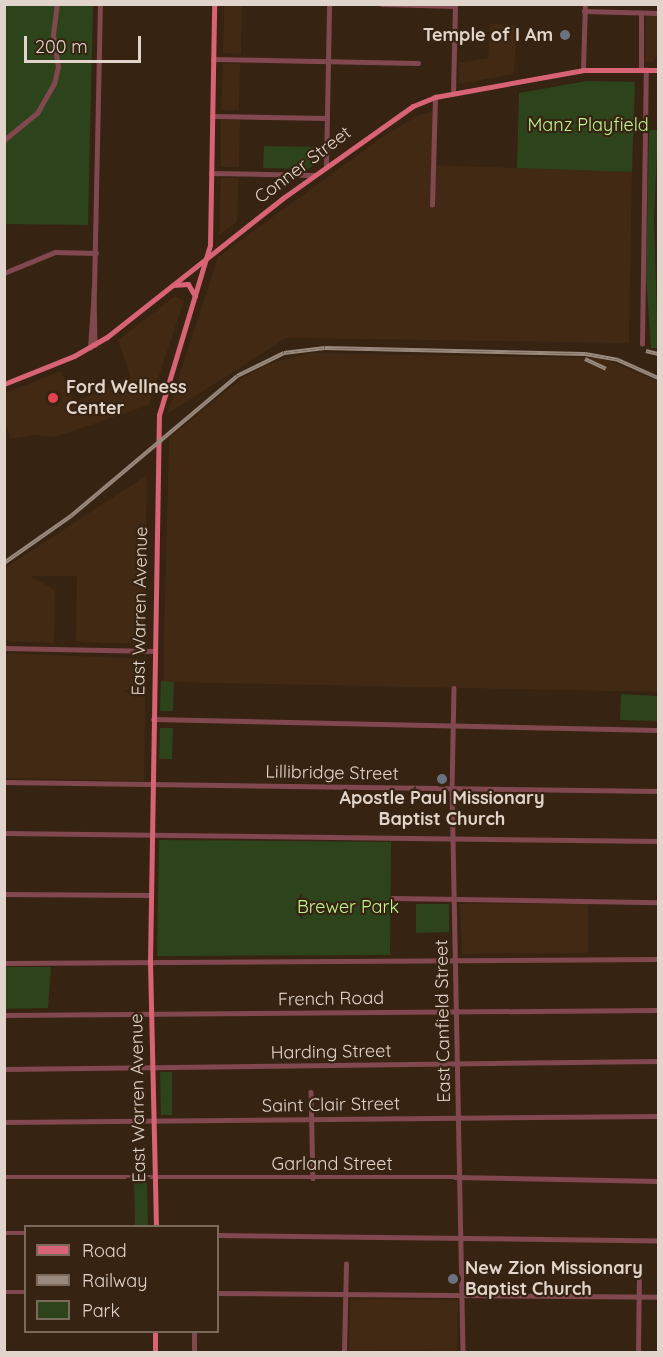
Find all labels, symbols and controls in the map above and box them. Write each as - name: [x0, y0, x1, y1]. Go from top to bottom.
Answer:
- scale bar: [27, 24, 144, 62]
- place label: Temple of I Am: [423, 24, 553, 46]
- marker: Temple of I Am: [558, 28, 572, 42]
- text: 200 m: [35, 35, 88, 58]
- park label: Manz Playfield: [527, 114, 649, 136]
- street label: Conner Street: [251, 122, 355, 208]
- place label: Ford Wellness Center: [66, 377, 187, 420]
- marker: Ford Wellness Center: [44, 389, 62, 407]
- street label: East Warren Avenue: [128, 526, 152, 696]
- street label: Lillibridge Street: [265, 761, 399, 785]
- marker: Apostle Paul Missionary Baptist Church: [435, 772, 449, 786]
- place label: Apostle Paul Missionary Baptist Church: [339, 788, 545, 830]
- park label: Brewer Park: [297, 896, 399, 918]
- street label: East Canfield Street: [431, 939, 455, 1103]
- street label: French Road: [278, 987, 384, 1011]
- street label: East Warren Avenue: [126, 1013, 150, 1183]
- street label: Harding Street: [270, 1040, 392, 1064]
- street label: Saint Clair Street: [262, 1093, 400, 1117]
- street label: Garland Street: [271, 1153, 393, 1175]
- legend: [24, 1225, 219, 1333]
- text: Road: [82, 1239, 127, 1262]
- place label: New Zion Missionary Baptist Church: [465, 1258, 643, 1300]
- text: Railway: [82, 1269, 148, 1292]
- marker: New Zion Missionary Baptist Church: [446, 1272, 460, 1286]
- text: Park: [82, 1299, 120, 1322]

